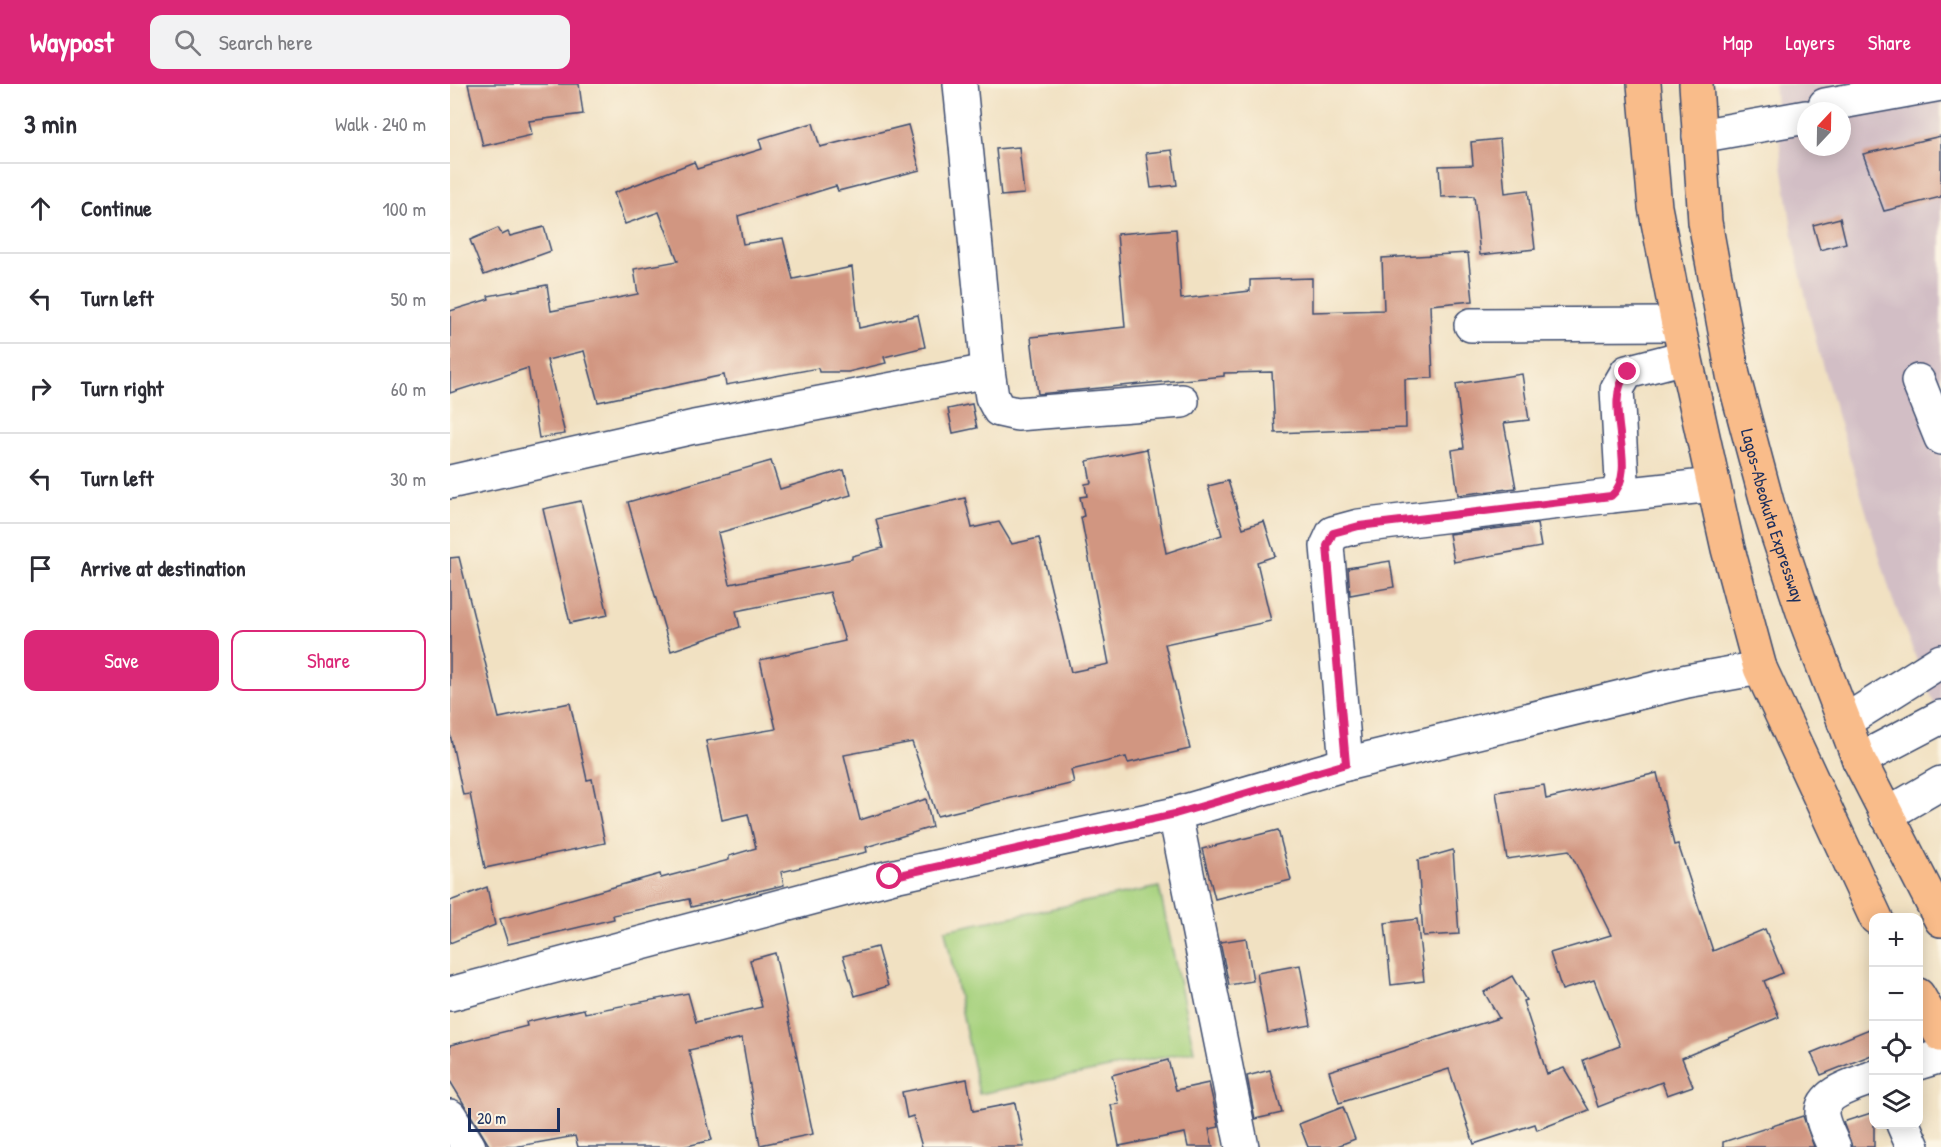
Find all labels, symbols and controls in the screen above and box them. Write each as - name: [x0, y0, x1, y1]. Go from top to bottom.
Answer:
- search box: [150, 15, 570, 69]
- text: Waypost: [30, 23, 114, 61]
- icon: search: [171, 26, 204, 59]
- text: Search here: [219, 27, 313, 57]
- text: Map: [1723, 28, 1752, 57]
- text: Layers: [1785, 28, 1835, 57]
- text: Share: [1868, 28, 1911, 57]
- north arrow: [1797, 102, 1851, 156]
- text: 3 min: [24, 106, 77, 141]
- text: Walk · 240 m: [335, 110, 426, 137]
- icon: ahead: [24, 192, 57, 225]
- text: Continue: [81, 193, 152, 223]
- text: 100 m: [383, 195, 426, 222]
- icon: left: [24, 282, 57, 315]
- text: Turn left: [81, 283, 154, 313]
- text: 50 m: [390, 285, 426, 312]
- route end: [1614, 358, 1640, 384]
- icon: right: [24, 372, 57, 405]
- text: Turn right: [81, 373, 164, 403]
- text: 60 m: [391, 375, 426, 402]
- street label: Lagos-Abeokuta Expressway: [1735, 426, 1812, 606]
- icon: left: [24, 462, 57, 495]
- text: Turn left: [81, 463, 154, 493]
- text: 30 m: [390, 465, 426, 492]
- icon: arrive: [24, 552, 57, 585]
- text: Arrive at destination: [81, 553, 246, 583]
- button: Save: [24, 630, 219, 691]
- button: Share: [231, 630, 426, 691]
- route start: [876, 863, 902, 889]
- map controls: [1869, 913, 1923, 1129]
- button: +: [1869, 913, 1923, 967]
- button: −: [1869, 967, 1923, 1021]
- button: locate: [1869, 1021, 1923, 1075]
- button: layers: [1869, 1075, 1923, 1129]
- scale bar: [468, 1105, 560, 1132]
- text: 20 m: [477, 1107, 506, 1129]

